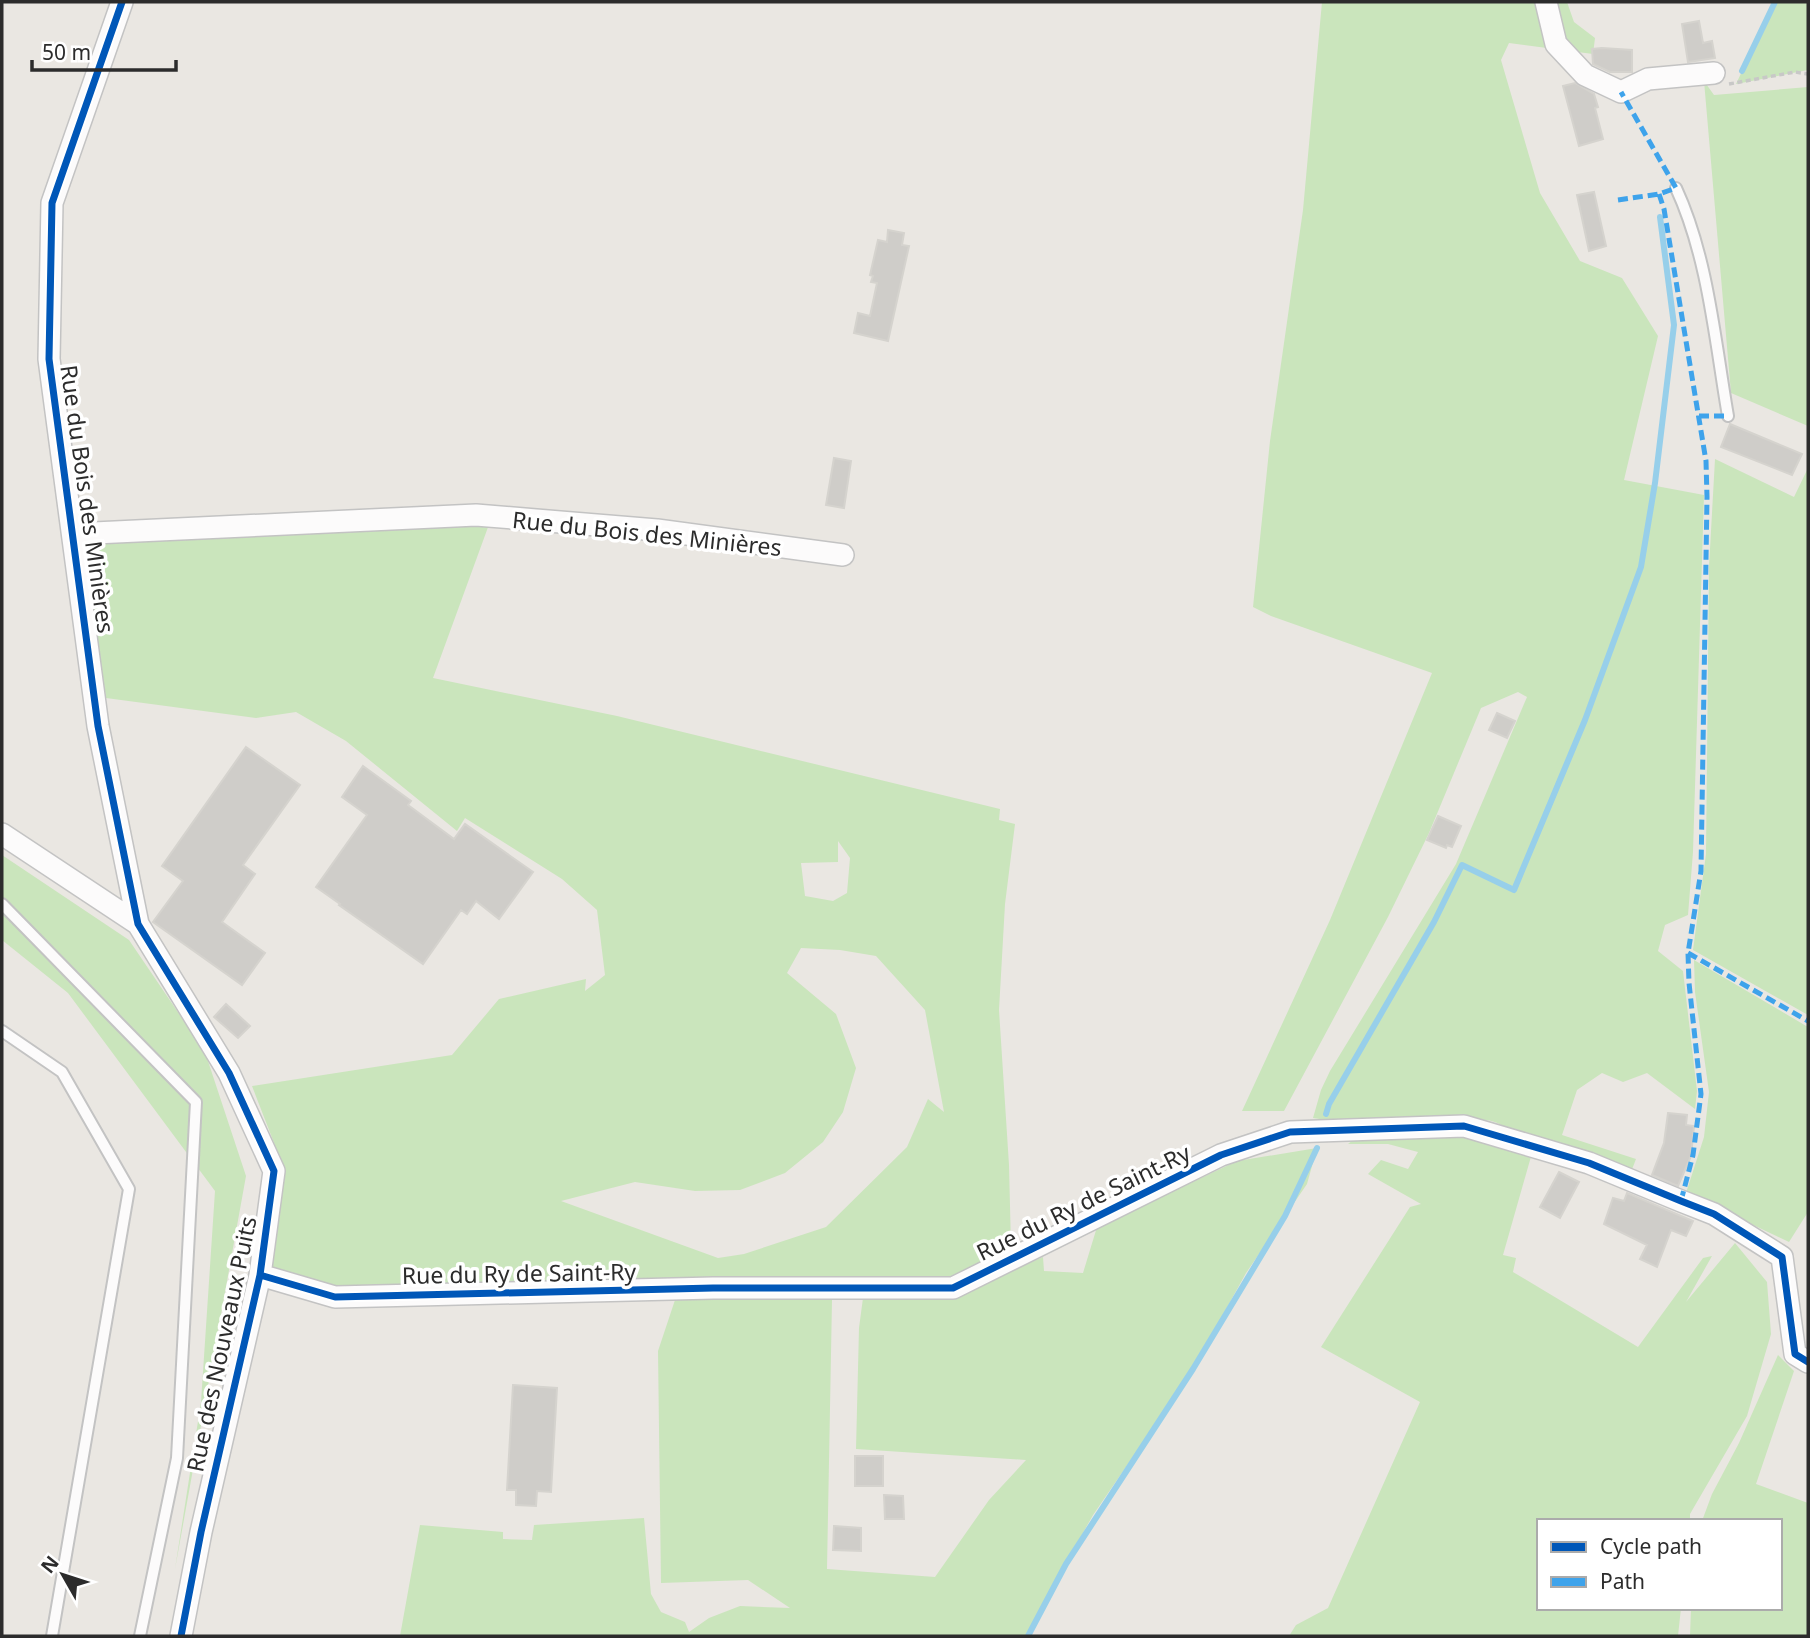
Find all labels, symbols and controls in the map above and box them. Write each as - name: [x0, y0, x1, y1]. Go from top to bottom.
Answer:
- scale bar: [32, 28, 175, 72]
- text: 50 m: [42, 38, 91, 66]
- street label: Rue du Bois des Minières: [53, 363, 123, 635]
- street label: Rue du Bois des Minières: [511, 503, 783, 563]
- street label: Rue du Ry de Saint-Ry: [971, 1136, 1196, 1268]
- street label: Rue des Nouveaux Puits: [178, 1213, 264, 1475]
- street label: Rue du Ry de Saint-Ry: [402, 1255, 637, 1291]
- legend: [1537, 1519, 1782, 1610]
- text: Cycle path: [1600, 1532, 1702, 1560]
- north arrow: [28, 1540, 98, 1610]
- text: N: [35, 1550, 65, 1578]
- text: Path: [1600, 1567, 1645, 1595]

